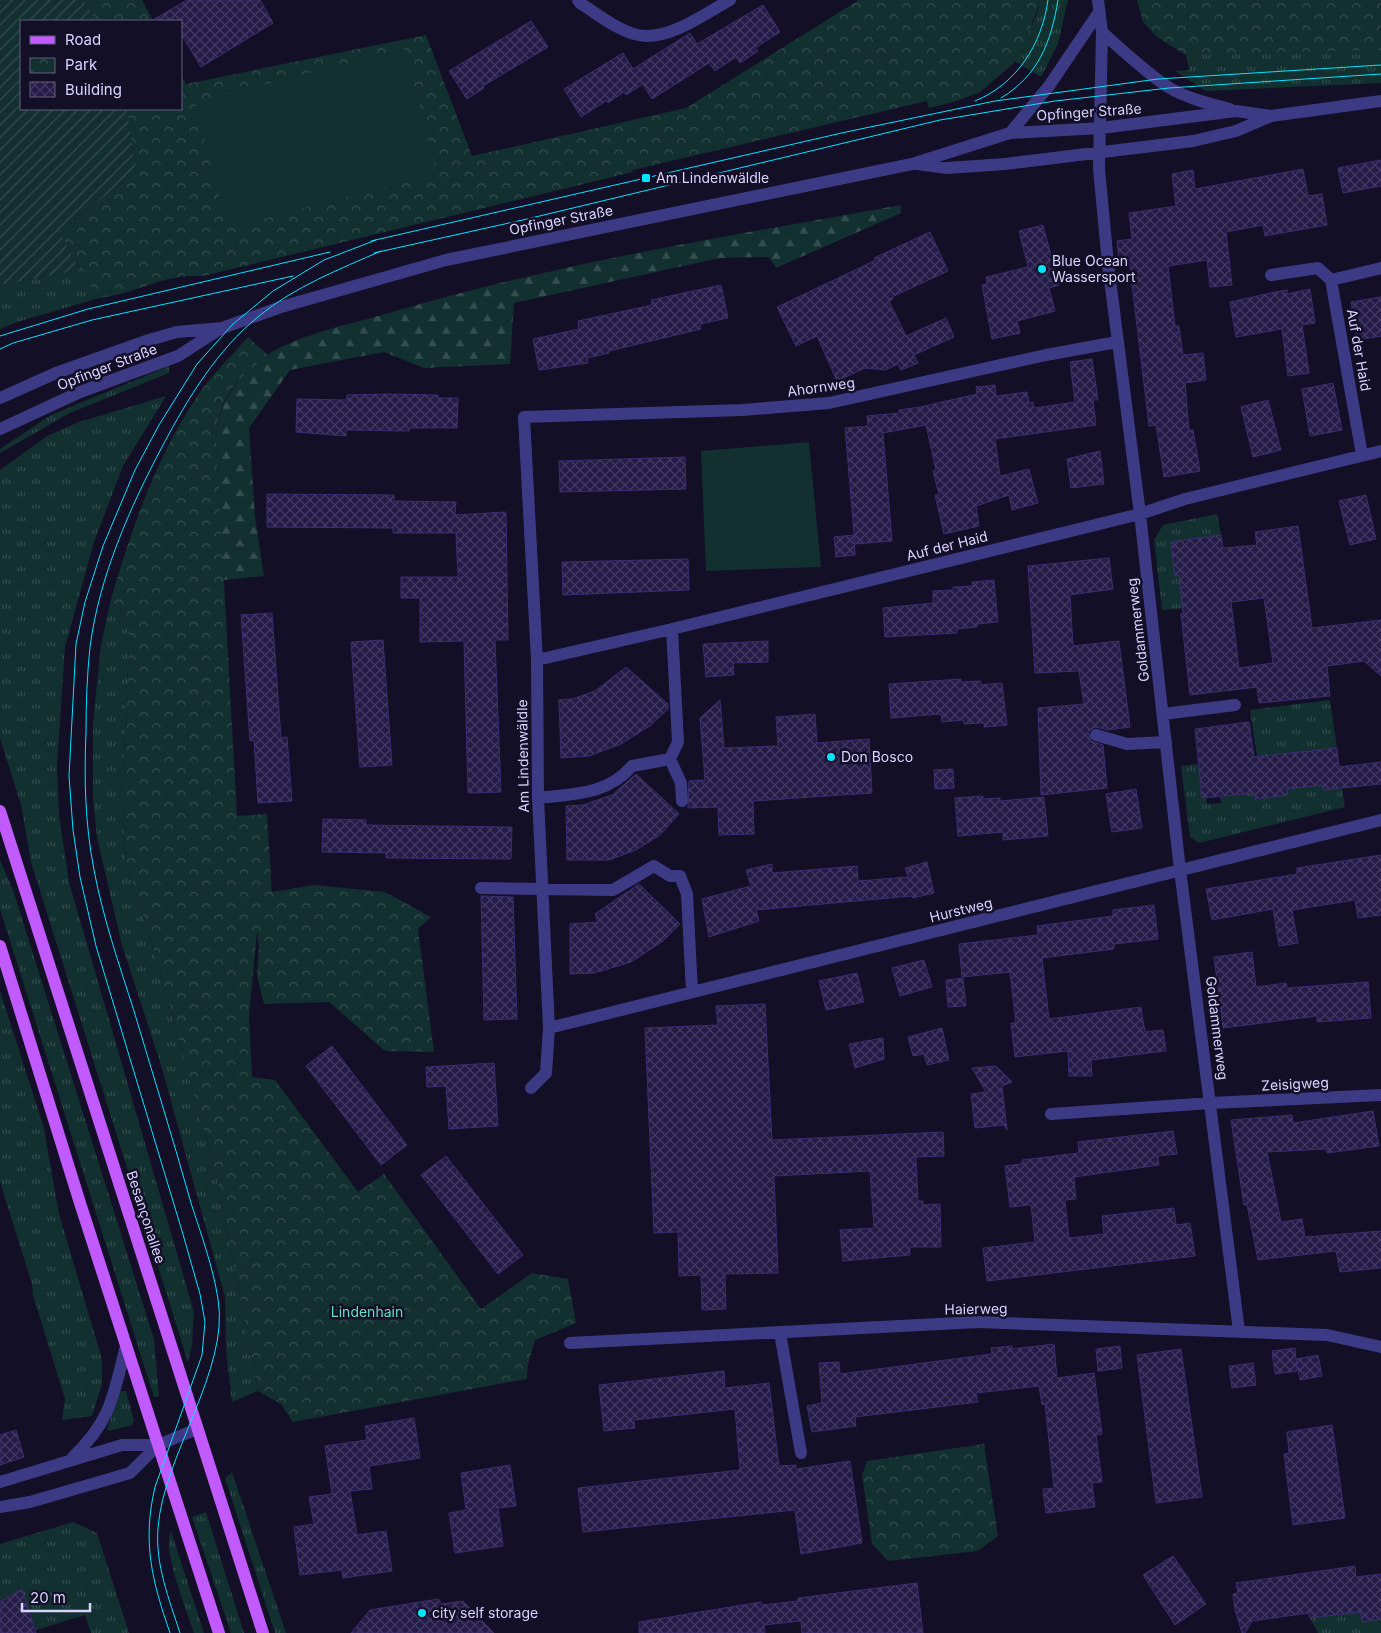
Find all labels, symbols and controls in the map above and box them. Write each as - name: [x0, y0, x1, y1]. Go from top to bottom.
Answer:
- legend: [20, 20, 182, 110]
- text: Road: [65, 30, 101, 49]
- text: Park: [65, 55, 98, 74]
- text: Building: [65, 80, 122, 99]
- street label: Opfinger Straße: [1036, 99, 1142, 124]
- place label: Am Lindenwäldle: [656, 169, 769, 186]
- marker: Am Lindenwäldle: [640, 172, 652, 184]
- street label: Opfinger Straße: [507, 201, 614, 238]
- place label: Blue Ocean Wassersport: [1052, 252, 1136, 285]
- marker: Blue Ocean Wassersport: [1036, 263, 1048, 275]
- street label: Auf der Haid: [1344, 307, 1375, 392]
- street label: Opfinger Straße: [54, 340, 159, 393]
- street label: Ahornweg: [786, 373, 856, 400]
- street label: Auf der Haid: [904, 527, 989, 564]
- street label: Goldammerweg: [1123, 577, 1152, 683]
- street label: Am Lindenwäldle: [513, 699, 532, 813]
- place label: Don Bosco: [841, 748, 913, 765]
- marker: Don Bosco: [825, 751, 837, 763]
- street label: Hurstweg: [928, 894, 994, 926]
- street label: Goldammerweg: [1203, 975, 1232, 1081]
- street label: Zeisigweg: [1261, 1073, 1329, 1094]
- street label: Besançonallee: [123, 1168, 169, 1265]
- street label: Haierweg: [944, 1299, 1008, 1318]
- park label: Lindenhain: [331, 1303, 403, 1320]
- scale bar: [22, 1580, 90, 1612]
- text: 20 m: [30, 1588, 66, 1607]
- place label: city self storage: [432, 1604, 538, 1621]
- marker: city self storage: [416, 1607, 428, 1619]

